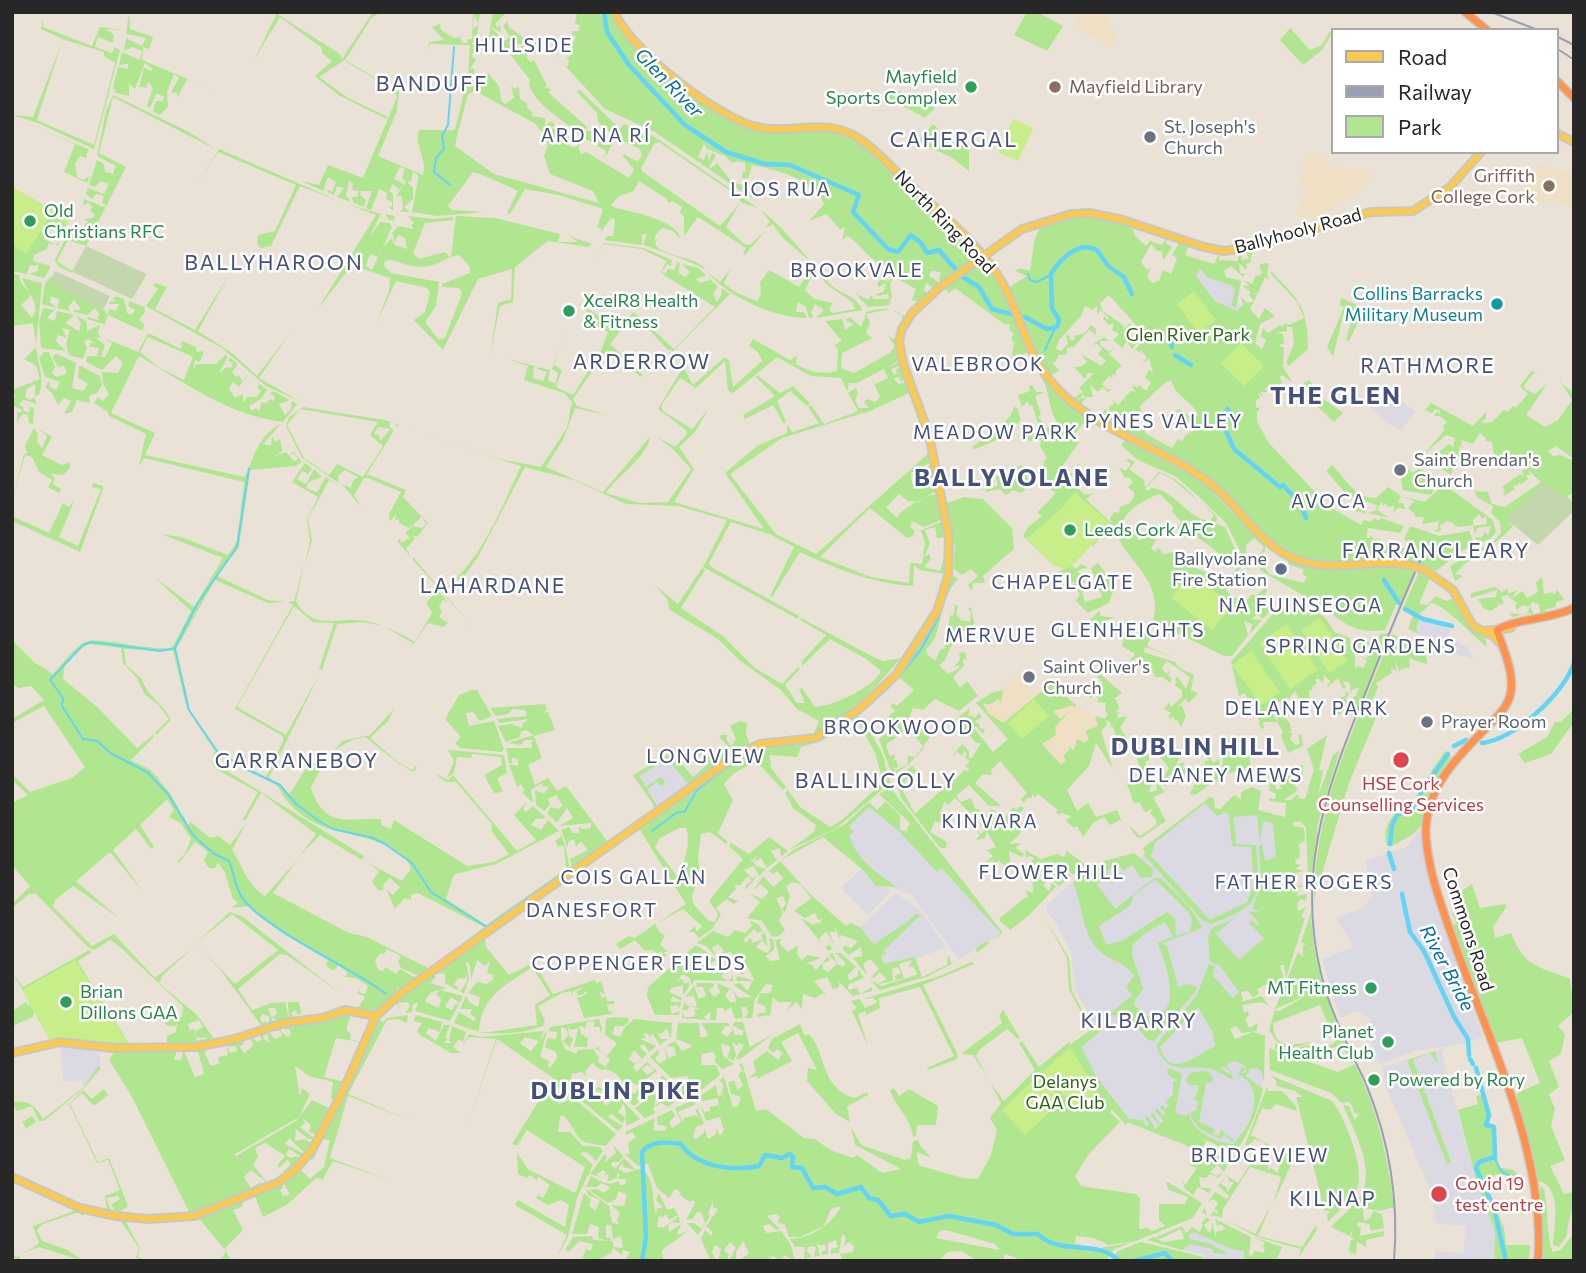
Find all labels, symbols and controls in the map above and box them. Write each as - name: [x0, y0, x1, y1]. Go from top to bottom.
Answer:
- legend: [1330, 28, 1558, 154]
- district label: HILLSIDE: [475, 35, 573, 57]
- water label: Glen River: [630, 43, 708, 123]
- text: Road: [1398, 44, 1447, 69]
- place label: Mayfield Sports Complex: [826, 66, 957, 108]
- district label: BANDUFF: [377, 71, 487, 97]
- place label: Mayfield Library: [1069, 76, 1203, 98]
- marker: Mayfield Sports Complex: [963, 79, 979, 95]
- marker: Mayfield Library: [1047, 79, 1063, 95]
- text: Railway: [1398, 79, 1472, 104]
- text: Park: [1398, 114, 1442, 139]
- place label: St. Joseph's Church: [1164, 116, 1256, 158]
- district label: ARD NA RÍ: [542, 125, 650, 147]
- district label: CAHERGAL: [891, 127, 1017, 153]
- marker: St. Joseph's Church: [1142, 129, 1158, 145]
- place label: Griffith College Cork: [1431, 165, 1535, 208]
- street label: North Ring Road: [890, 166, 1000, 278]
- marker: Griffith College Cork: [1541, 178, 1557, 194]
- district label: LIOS RUA: [731, 179, 831, 201]
- place label: Old Christians RFC: [44, 200, 165, 242]
- street label: Ballyhooly Road: [1232, 204, 1364, 258]
- marker: Old Christians RFC: [22, 213, 38, 229]
- district label: BALLYHAROON: [186, 250, 362, 276]
- district label: BROOKVALE: [791, 260, 923, 282]
- place label: Collins Barracks Military Museum: [1345, 283, 1483, 326]
- place label: XcelR8 Health & Fitness: [583, 290, 698, 332]
- marker: Collins Barracks Military Museum: [1489, 296, 1505, 312]
- marker: XcelR8 Health & Fitness: [561, 303, 577, 319]
- park label: Glen River Park: [1126, 324, 1250, 346]
- district label: ARDERROW: [574, 349, 710, 375]
- district label: RATHMORE: [1361, 353, 1495, 379]
- district label: VALEBROOK: [912, 354, 1044, 376]
- district label: THE GLEN: [1271, 382, 1401, 410]
- district label: PYNES VALLEY: [1086, 411, 1242, 433]
- district label: MEADOW PARK: [914, 422, 1078, 444]
- place label: Saint Brendan's Church: [1414, 449, 1540, 491]
- marker: Saint Brendan's Church: [1392, 462, 1408, 478]
- district label: BALLYVOLANE: [915, 464, 1109, 492]
- district label: AVOCA: [1292, 491, 1366, 513]
- place label: Leeds Cork AFC: [1084, 519, 1214, 541]
- marker: Leeds Cork AFC: [1062, 522, 1078, 538]
- district label: FARRANCLEARY: [1343, 538, 1529, 564]
- place label: Ballyvolane Fire Station: [1172, 548, 1267, 590]
- marker: Ballyvolane Fire Station: [1273, 561, 1289, 577]
- district label: CHAPELGATE: [993, 572, 1133, 594]
- district label: LAHARDANE: [421, 573, 565, 599]
- district label: NA FUINSEOGA: [1220, 595, 1382, 617]
- district label: GLENHEIGHTS: [1052, 620, 1204, 642]
- district label: MERVUE: [946, 625, 1036, 647]
- district label: SPRING GARDENS: [1267, 636, 1455, 658]
- place label: Saint Oliver's Church: [1043, 656, 1150, 698]
- marker: Saint Oliver's Church: [1021, 669, 1037, 685]
- district label: DELANEY PARK: [1226, 698, 1388, 720]
- place label: Prayer Room: [1441, 711, 1546, 733]
- marker: Prayer Room: [1419, 714, 1435, 730]
- district label: BROOKWOOD: [825, 717, 973, 739]
- district label: DUBLIN HILL: [1112, 733, 1280, 761]
- district label: LONGVIEW: [647, 746, 765, 768]
- district label: GARRANEBOY: [216, 748, 378, 774]
- marker: HSE Cork Counselling Services: [1391, 750, 1411, 770]
- district label: DELANEY MEWS: [1130, 765, 1302, 787]
- district label: BALLINCOLLY: [796, 768, 956, 794]
- place label: HSE Cork Counselling Services: [1318, 773, 1484, 816]
- district label: KINVARA: [942, 811, 1038, 833]
- district label: FLOWER HILL: [980, 862, 1124, 884]
- street label: Commons Road: [1438, 864, 1498, 994]
- district label: COIS GALLÁN: [562, 867, 706, 889]
- district label: FATHER ROGERS: [1216, 872, 1392, 894]
- district label: DANESFORT: [527, 900, 657, 922]
- water label: River Bride: [1415, 921, 1479, 1015]
- district label: COPPENGER FIELDS: [533, 953, 745, 975]
- place label: MT Fitness: [1267, 977, 1357, 999]
- marker: MT Fitness: [1363, 980, 1379, 996]
- place label: Brian Dillons GAA: [80, 981, 178, 1024]
- marker: Brian Dillons GAA: [58, 994, 74, 1010]
- district label: KILBARRY: [1081, 1008, 1197, 1034]
- place label: Planet Health Club: [1278, 1021, 1374, 1064]
- marker: Planet Health Club: [1380, 1034, 1396, 1050]
- place label: Powered by Rory: [1388, 1069, 1525, 1091]
- park label: Delanys GAA Club: [1025, 1071, 1105, 1114]
- marker: Powered by Rory: [1366, 1072, 1382, 1088]
- district label: DUBLIN PIKE: [532, 1077, 700, 1105]
- district label: BRIDGEVIEW: [1192, 1145, 1328, 1167]
- place label: Covid 19 test centre: [1455, 1173, 1543, 1216]
- marker: Covid 19 test centre: [1429, 1184, 1449, 1204]
- district label: KILNAP: [1290, 1186, 1376, 1212]

